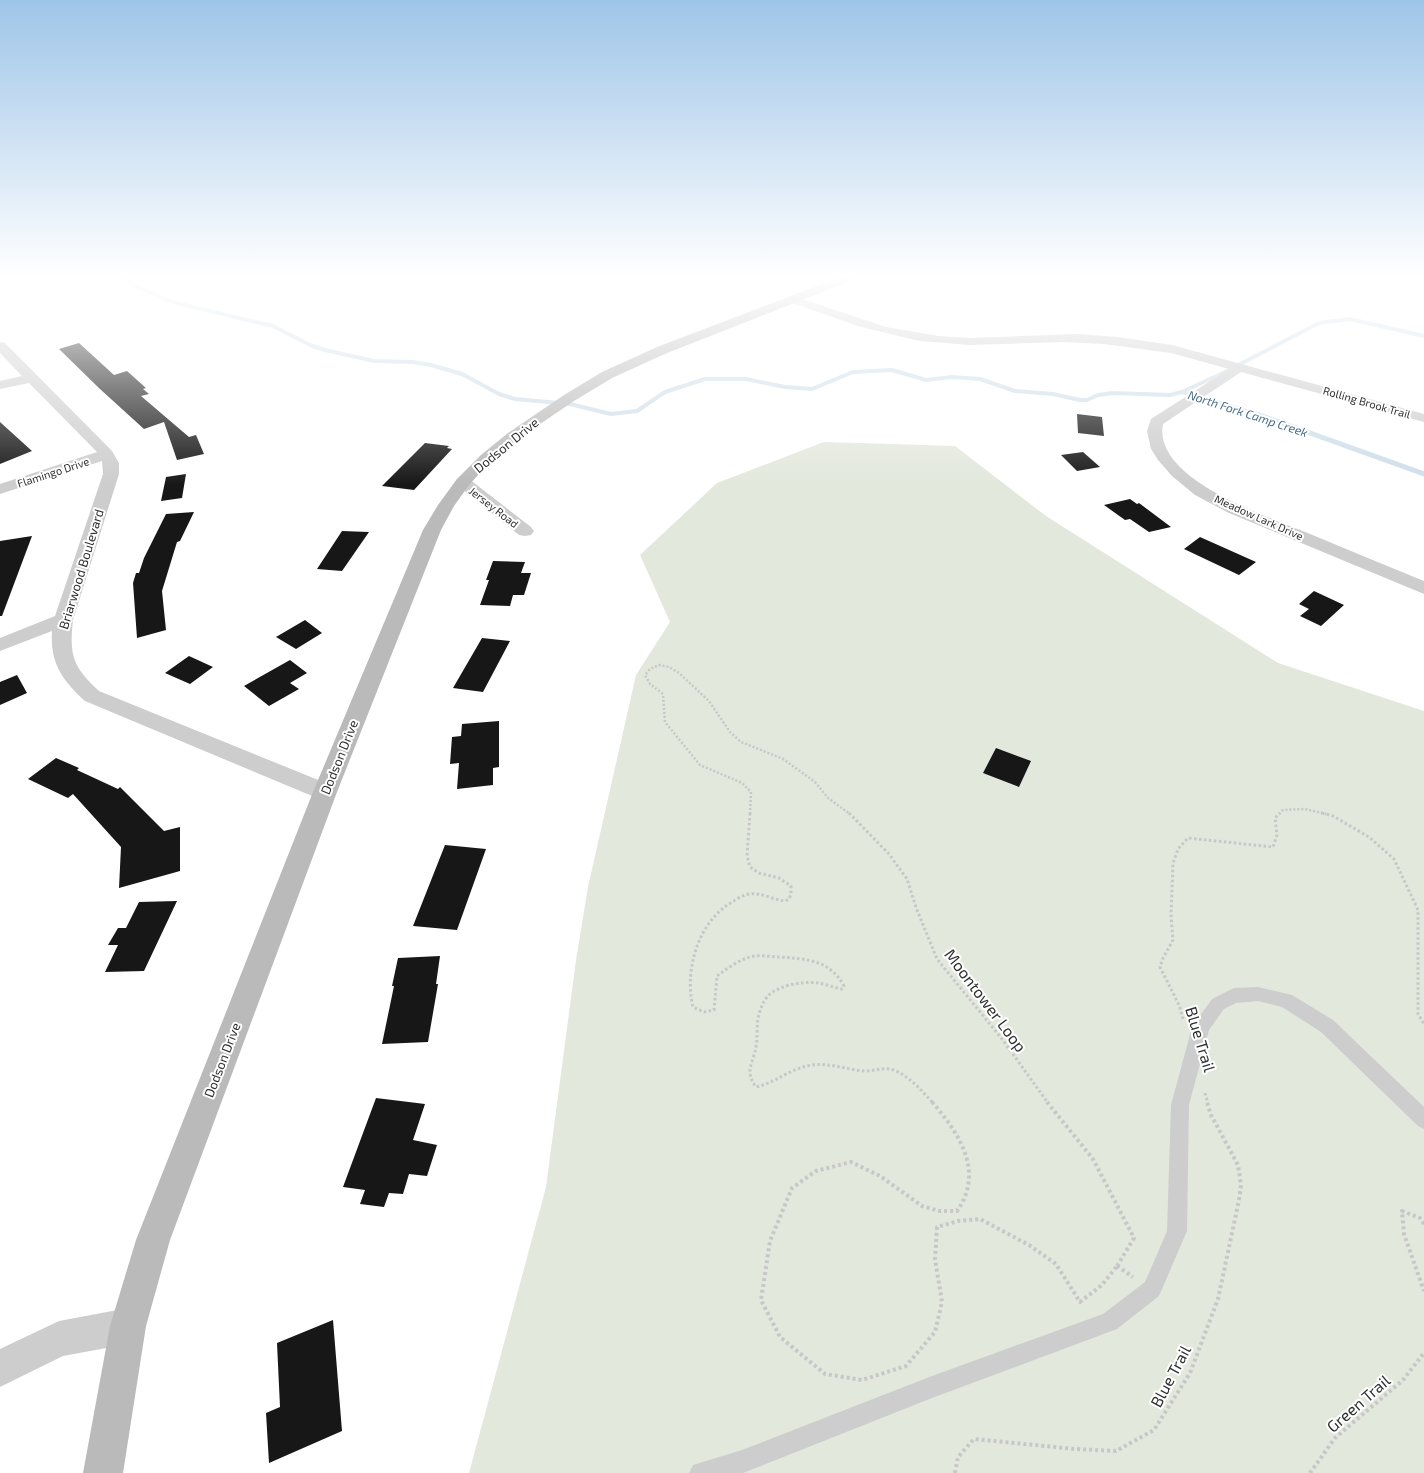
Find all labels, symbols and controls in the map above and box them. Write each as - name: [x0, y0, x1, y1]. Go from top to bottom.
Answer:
- street label: Rolling Brook Trail: [1322, 383, 1413, 421]
- water label: North Fork Camp Creek: [1186, 387, 1310, 439]
- street label: Dodson Drive: [470, 414, 542, 476]
- street label: Flamingo Drive: [15, 454, 91, 490]
- street label: Jersey Road: [467, 484, 521, 530]
- street label: Meadow Lark Drive: [1213, 492, 1305, 542]
- street label: Briarwood Boulevard: [55, 507, 107, 631]
- street label: Dodson Drive: [317, 717, 361, 797]
- street label: Moontower Loop: [941, 945, 1031, 1055]
- street label: Blue Trail: [1182, 1004, 1220, 1074]
- street label: Dodson Drive: [200, 1020, 244, 1100]
- street label: Blue Trail: [1146, 1342, 1194, 1410]
- street label: Green Trail: [1322, 1370, 1394, 1436]

